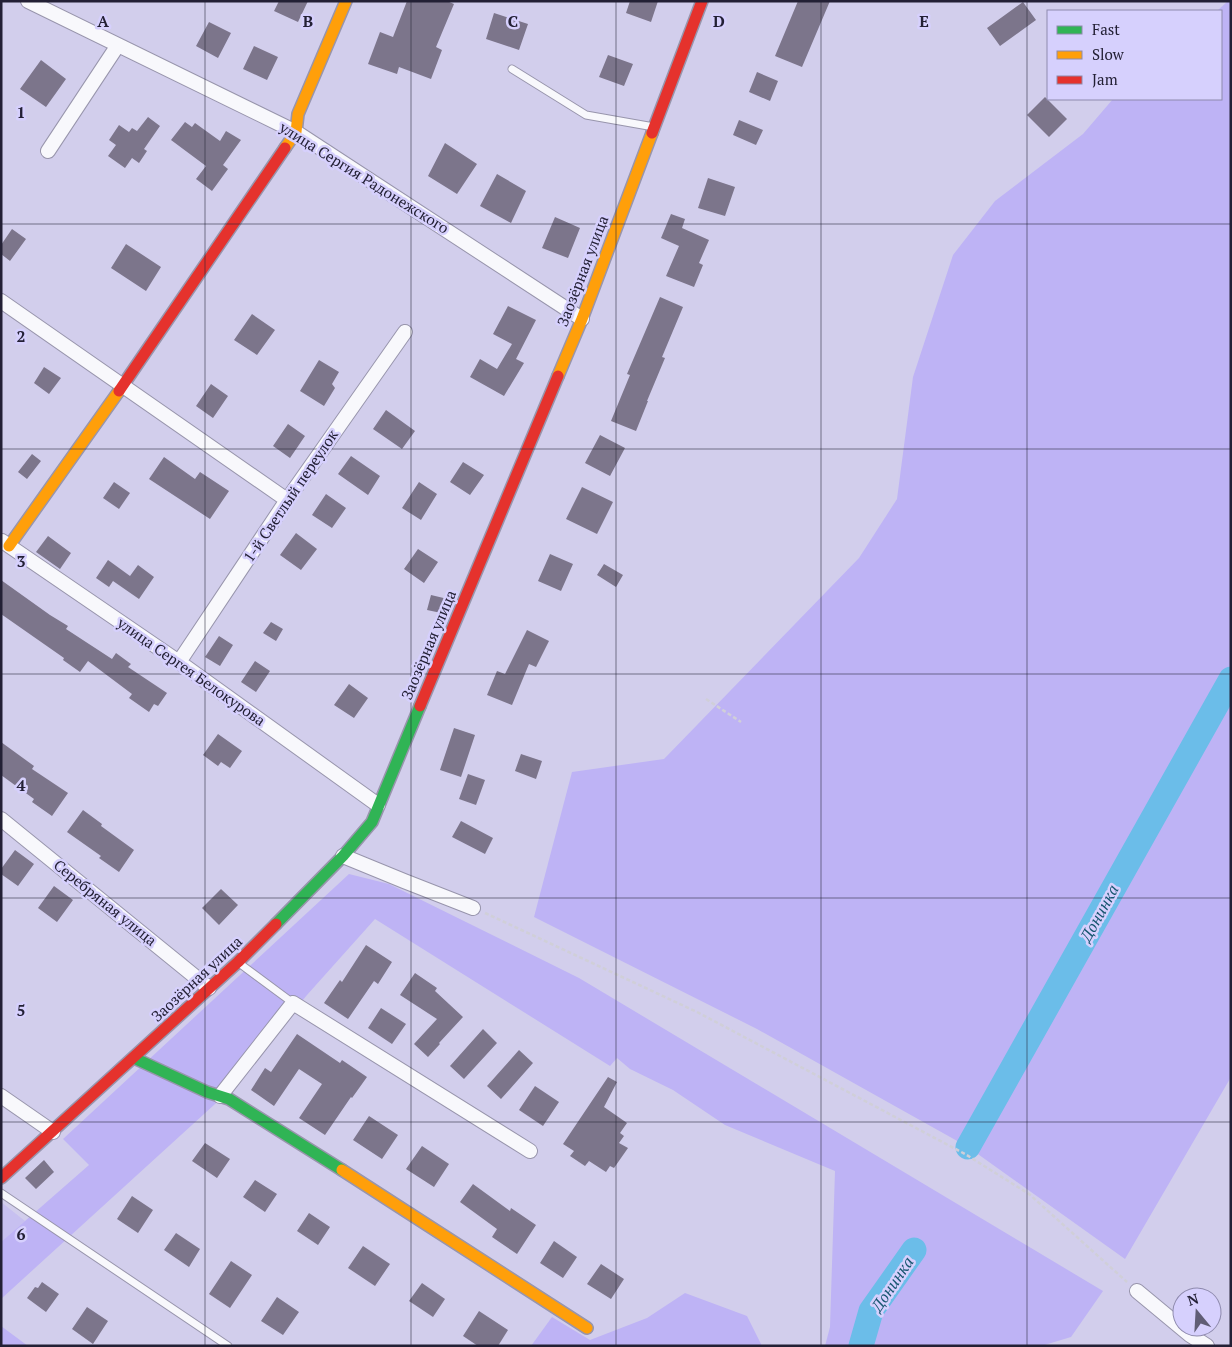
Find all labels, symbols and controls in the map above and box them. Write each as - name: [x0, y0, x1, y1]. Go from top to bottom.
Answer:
- text: A: [97, 10, 109, 32]
- text: B: [303, 10, 313, 32]
- text: C: [508, 10, 518, 32]
- text: D: [713, 10, 725, 32]
- text: E: [919, 10, 929, 32]
- legend: [1047, 10, 1222, 100]
- text: Fast: [1092, 19, 1120, 39]
- text: Slow: [1092, 44, 1125, 64]
- text: Jam: [1092, 69, 1118, 89]
- text: 1: [16, 101, 26, 123]
- street label: улица Сергия Радонежского: [275, 116, 453, 238]
- street label: Заозёрная улица: [552, 212, 613, 329]
- text: 2: [16, 325, 26, 347]
- street label: 1-й Светлый переулок: [238, 425, 342, 566]
- text: 3: [16, 550, 26, 572]
- street label: Заозёрная улица: [396, 586, 460, 702]
- street label: улица Сергея Белокурова: [113, 612, 270, 730]
- text: 4: [16, 774, 26, 796]
- street label: Серебряная улица: [50, 854, 162, 950]
- water label: Донинка: [1074, 881, 1124, 946]
- street label: Заозёрная улица: [147, 931, 246, 1025]
- text: 5: [16, 999, 26, 1021]
- text: 6: [16, 1223, 26, 1245]
- water label: Донинка: [865, 1252, 918, 1317]
- north arrow: [1172, 1287, 1222, 1337]
- text: N: [1185, 1288, 1201, 1310]

